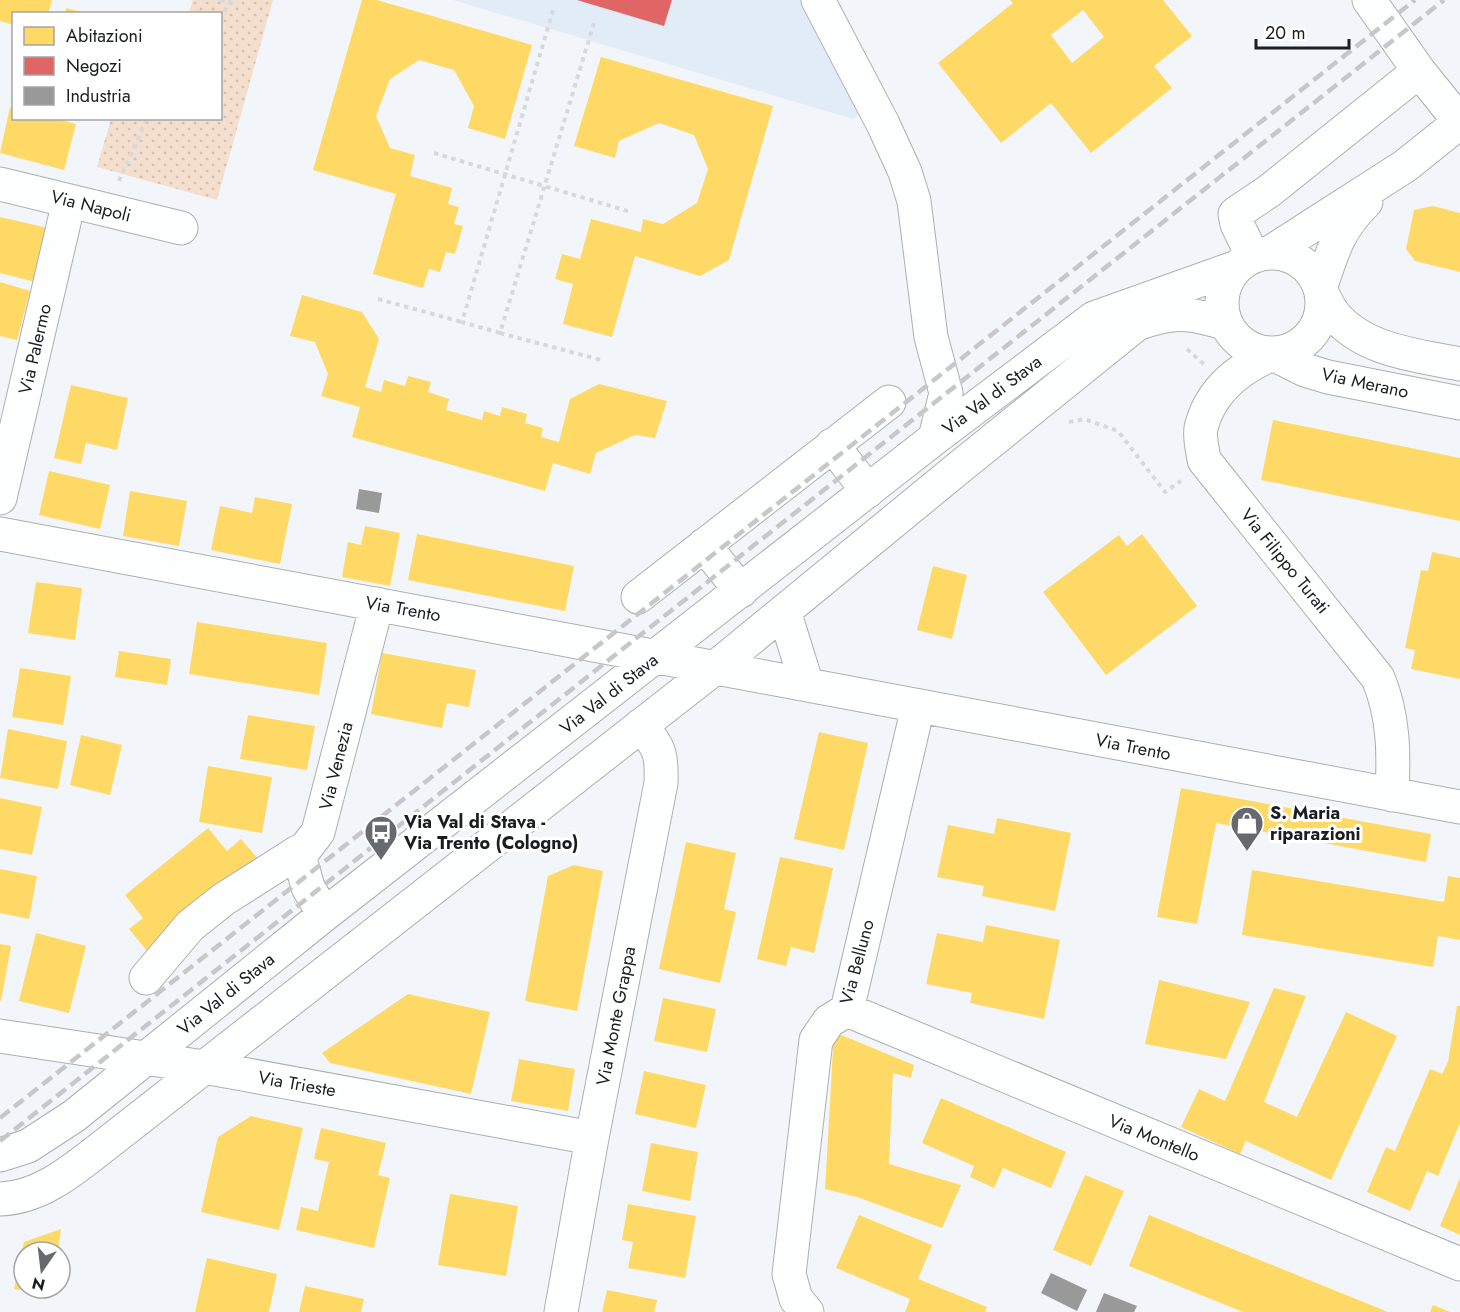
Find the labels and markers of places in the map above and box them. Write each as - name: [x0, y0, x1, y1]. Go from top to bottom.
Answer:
- place label: S. Maria riparazioni: [1270, 800, 1361, 847]
- shop icon: S. Maria riparazioni: [1229, 805, 1265, 852]
- place label: Via Val di Stava - Via Trento (Cologno): [403, 809, 578, 856]
- bus stop icon: Via Val di Stava - Via Trento (Cologno): [363, 814, 399, 861]

